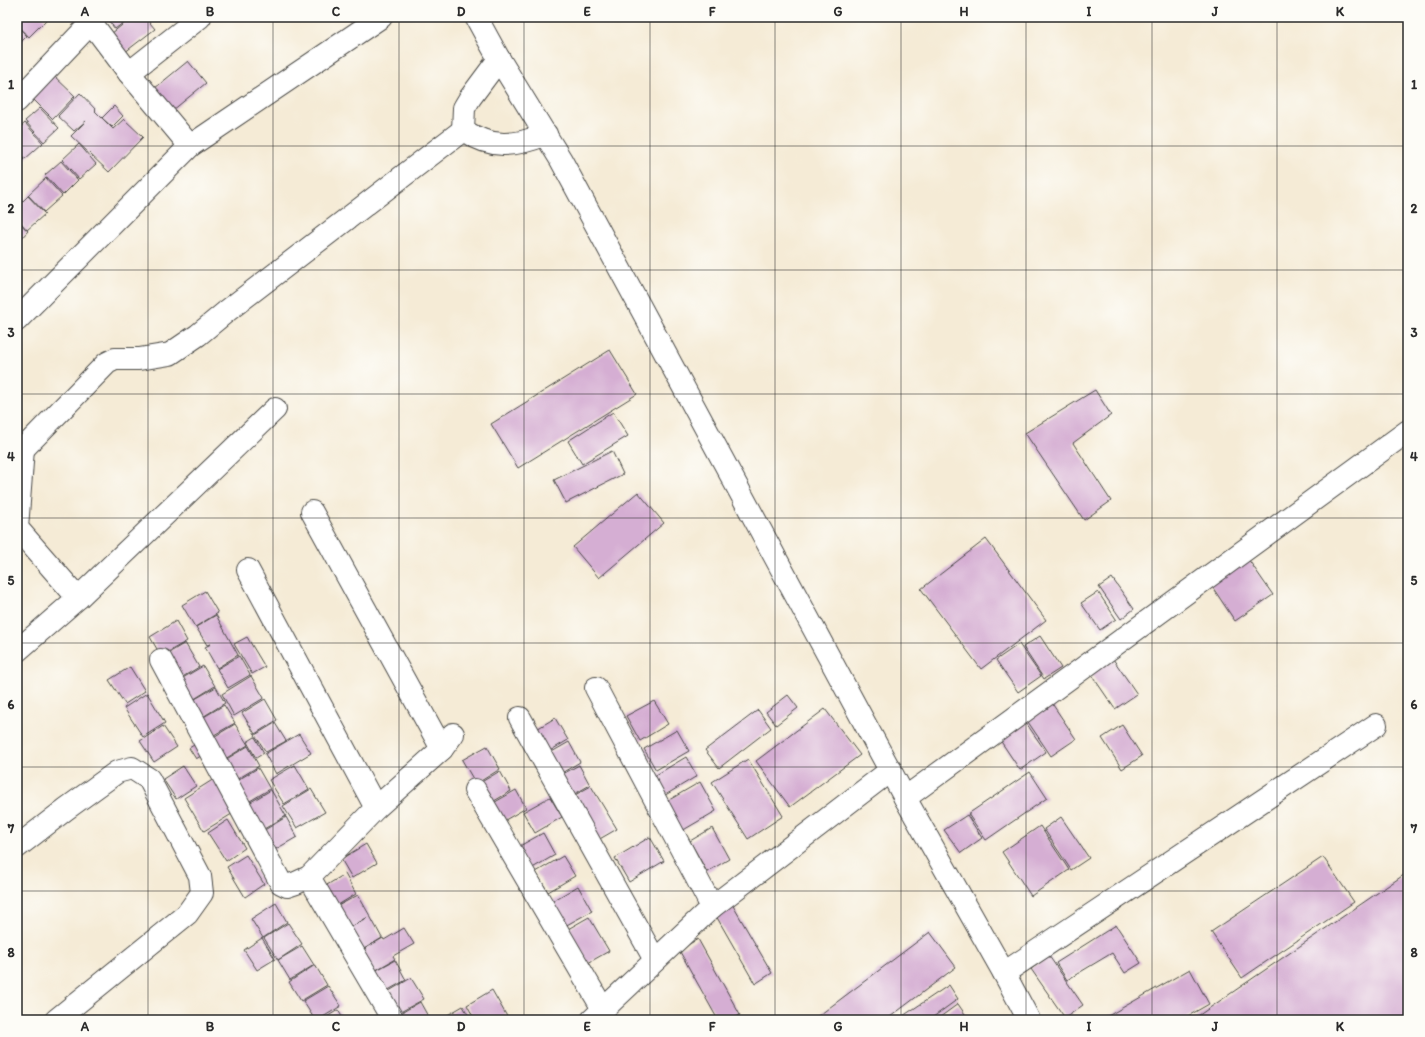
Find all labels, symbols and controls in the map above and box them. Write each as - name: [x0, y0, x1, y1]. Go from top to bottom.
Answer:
- text: A: [80, 4, 90, 19]
- text: B: [206, 4, 215, 19]
- text: C: [332, 4, 341, 19]
- text: D: [457, 4, 466, 19]
- text: E: [583, 4, 591, 19]
- text: F: [709, 4, 716, 19]
- text: G: [834, 4, 843, 19]
- text: H: [960, 4, 969, 19]
- text: I: [1087, 4, 1092, 19]
- text: J: [1211, 4, 1219, 19]
- text: K: [1336, 4, 1345, 19]
- text: 1: [8, 77, 14, 92]
- text: 1: [1411, 77, 1417, 92]
- text: 2: [8, 201, 15, 216]
- text: 2: [1411, 201, 1418, 216]
- text: 3: [7, 325, 15, 340]
- text: 3: [1410, 325, 1418, 340]
- text: 4: [7, 449, 15, 464]
- text: 4: [1410, 449, 1418, 464]
- text: 5: [8, 573, 15, 588]
- text: 5: [1411, 573, 1418, 588]
- text: 6: [8, 697, 15, 712]
- text: 6: [1411, 697, 1418, 712]
- text: 7: [7, 821, 15, 836]
- text: 7: [1410, 821, 1418, 836]
- text: 8: [7, 945, 15, 960]
- text: 8: [1410, 945, 1418, 960]
- text: A: [80, 1019, 90, 1034]
- text: B: [206, 1019, 215, 1034]
- text: C: [332, 1019, 341, 1034]
- text: D: [457, 1019, 466, 1034]
- text: E: [583, 1019, 591, 1034]
- text: F: [709, 1019, 716, 1034]
- text: G: [834, 1019, 843, 1034]
- text: H: [960, 1019, 969, 1034]
- text: I: [1087, 1019, 1092, 1034]
- text: J: [1211, 1019, 1219, 1034]
- text: K: [1336, 1019, 1345, 1034]

